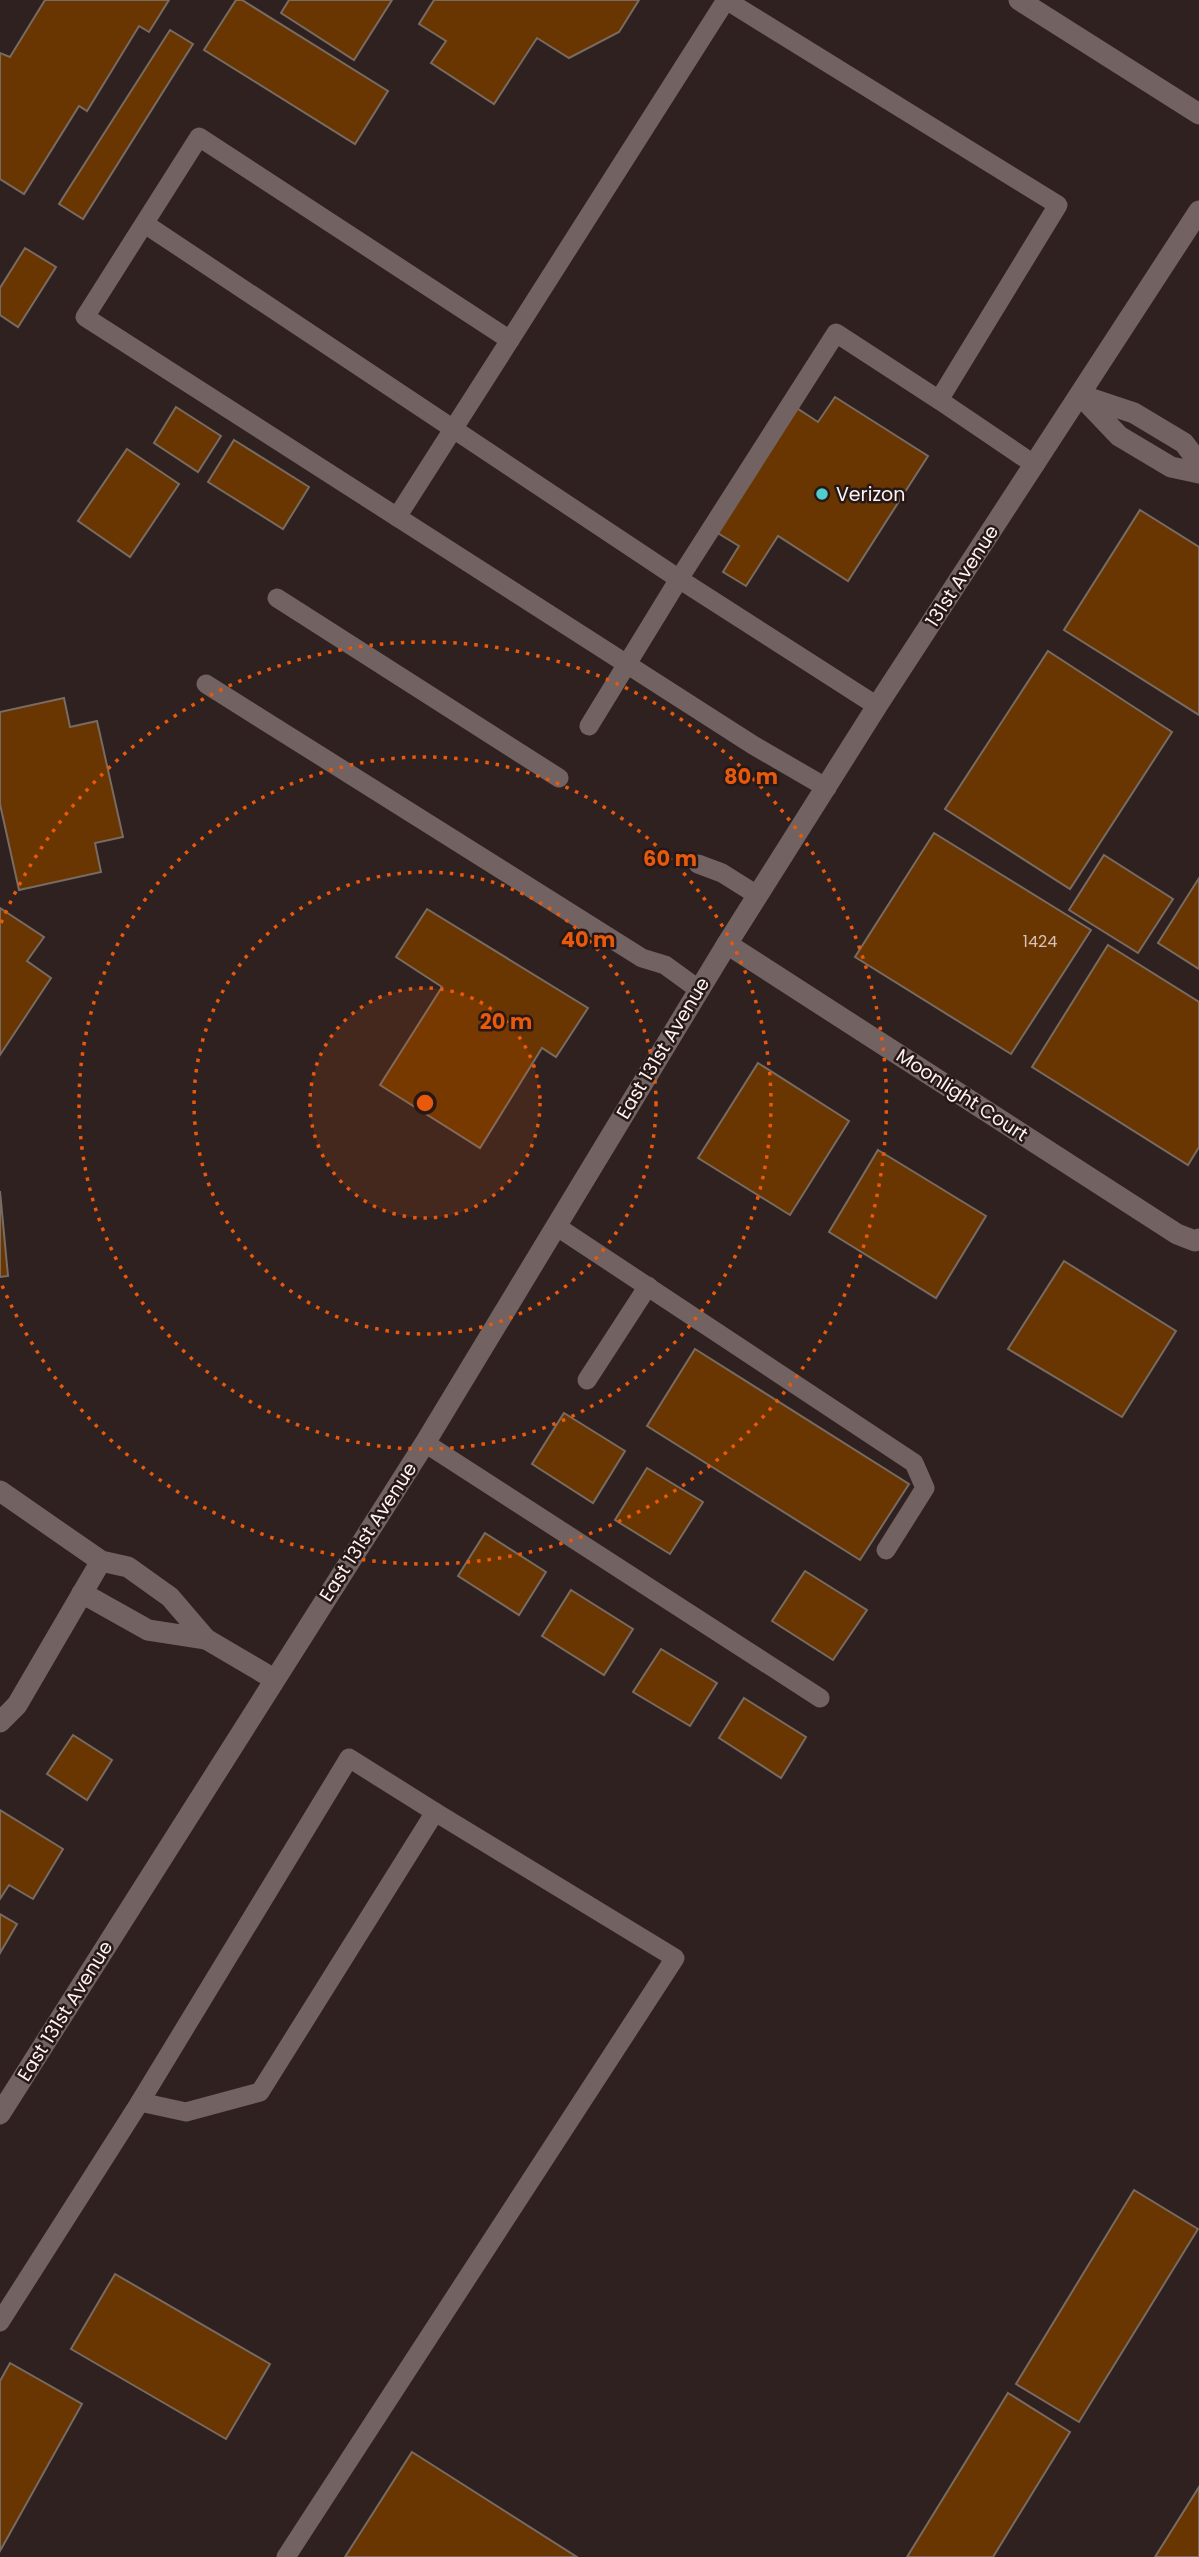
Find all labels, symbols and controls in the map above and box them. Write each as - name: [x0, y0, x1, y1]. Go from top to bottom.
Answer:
- place label: Verizon: [836, 481, 905, 508]
- marker: Verizon: [814, 486, 830, 502]
- street label: 131st Avenue: [919, 520, 1005, 632]
- text: 80 m: [724, 762, 778, 791]
- text: 60 m: [643, 844, 697, 873]
- text: 40 m: [561, 925, 615, 954]
- house number: 1424: [1023, 930, 1057, 953]
- street label: East 131st Avenue: [610, 972, 716, 1124]
- text: 20 m: [480, 1007, 532, 1036]
- street label: Moonlight Court: [891, 1042, 1033, 1148]
- centre of rings: [413, 1091, 437, 1115]
- street label: East 131st Avenue: [313, 1457, 423, 1607]
- street label: East 131st Avenue: [11, 1936, 119, 2086]

